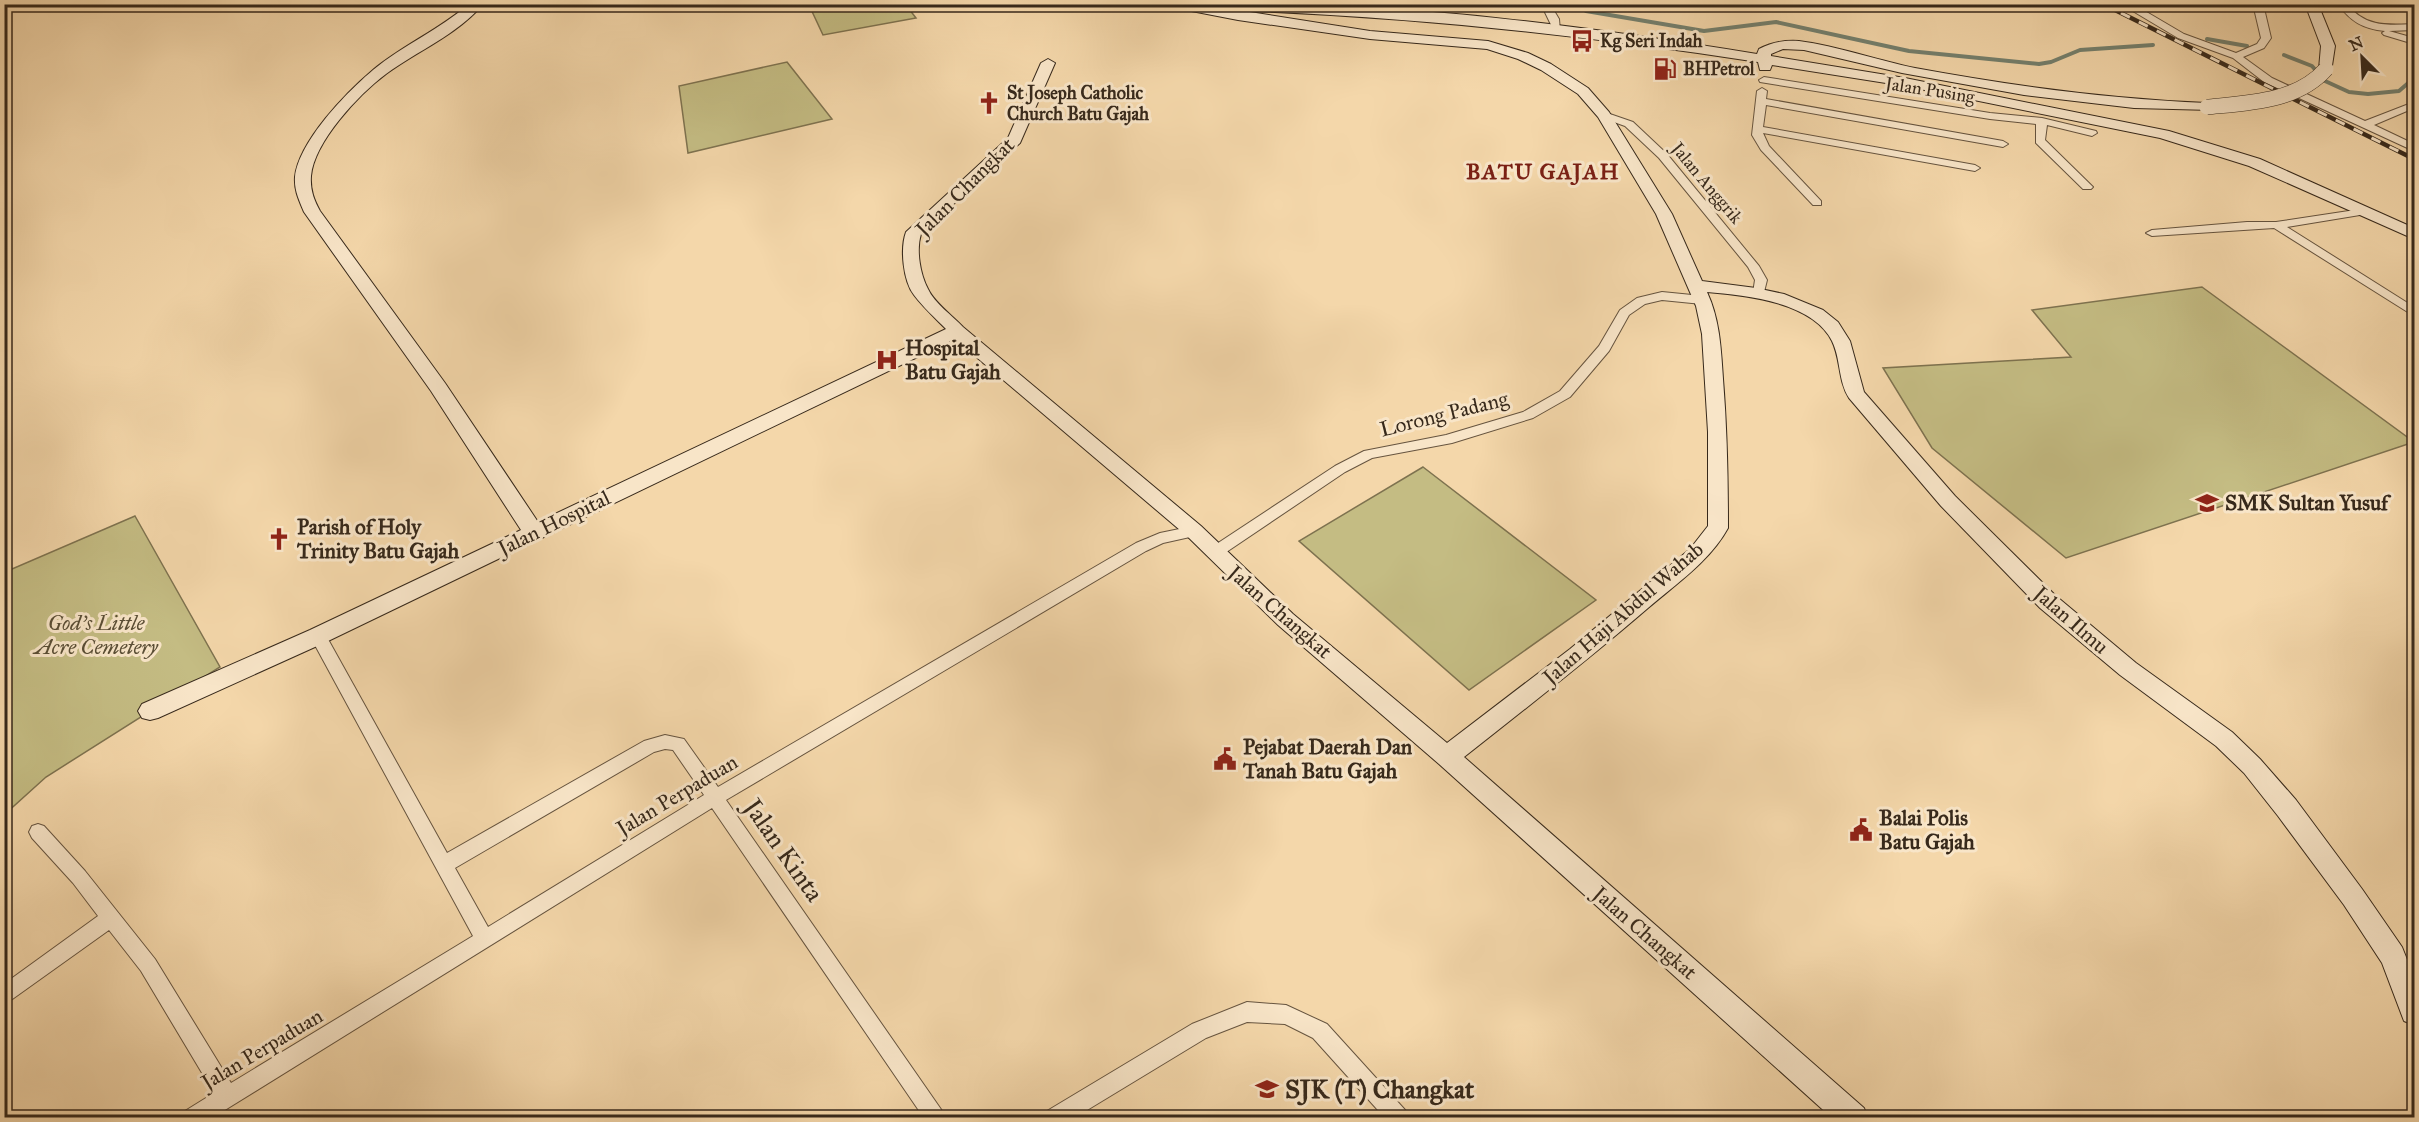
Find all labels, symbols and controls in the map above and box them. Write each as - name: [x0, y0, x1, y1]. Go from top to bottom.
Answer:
- north arrow: [2332, 27, 2392, 87]
- bus stop icon: Kg Seri Indah: [1569, 28, 1595, 54]
- place label: Kg Seri Indah: [1600, 30, 1704, 53]
- text: N: [2346, 32, 2367, 55]
- fuel station icon: BHPetrol: [1652, 56, 1678, 82]
- place label: BHPetrol: [1683, 58, 1756, 80]
- street label: Jalan Pusing: [1882, 72, 1977, 109]
- place label: St Joseph Catholic Church Batu Gajah: [1007, 82, 1150, 126]
- church icon: St Joseph Catholic Church Batu Gajah: [976, 90, 1002, 116]
- street label: Jalan Changkat: [909, 132, 1020, 243]
- street label: Jalan Anggrik: [1665, 136, 1748, 229]
- district label: BATU GAJAH: [1466, 158, 1620, 186]
- place label: Hospital Batu Gajah: [905, 335, 1001, 385]
- hospital icon: Hospital Batu Gajah: [874, 347, 900, 373]
- street label: Lorong Padang: [1377, 385, 1511, 443]
- street label: Jalan Hospital: [492, 484, 615, 562]
- school or university icon: SMK Sultan Yusuf: [2194, 490, 2220, 516]
- place label: SMK Sultan Yusuf: [2225, 490, 2392, 516]
- place label: Parish of Holy Trinity Batu Gajah: [296, 514, 459, 564]
- church icon: Parish of Holy Trinity Batu Gajah: [266, 526, 292, 552]
- street label: Jalan Haji Abdul Wahab: [1536, 536, 1709, 691]
- street label: Jalan Changkat: [1221, 558, 1338, 665]
- street label: Jalan Ilmu: [2027, 579, 2114, 660]
- park label: God's Little Acre Cemetery: [32, 610, 159, 660]
- place label: Pejabat Daerah Dan Tanah Batu Gajah: [1242, 734, 1413, 784]
- public building icon: Pejabat Daerah Dan Tanah Batu Gajah: [1212, 746, 1238, 772]
- street label: Jalan Perpaduan: [610, 749, 742, 842]
- street label: Jalan Kinta: [735, 790, 831, 908]
- place label: Balai Polis Batu Gajah: [1879, 805, 1975, 855]
- public building icon: Balai Polis Batu Gajah: [1848, 817, 1874, 843]
- street label: Jalan Changkat: [1586, 879, 1703, 986]
- street label: Jalan Perpaduan: [195, 1003, 327, 1096]
- place label: SJK (T) Changkat: [1285, 1073, 1475, 1106]
- school or university icon: SJK (T) Changkat: [1254, 1076, 1280, 1102]

